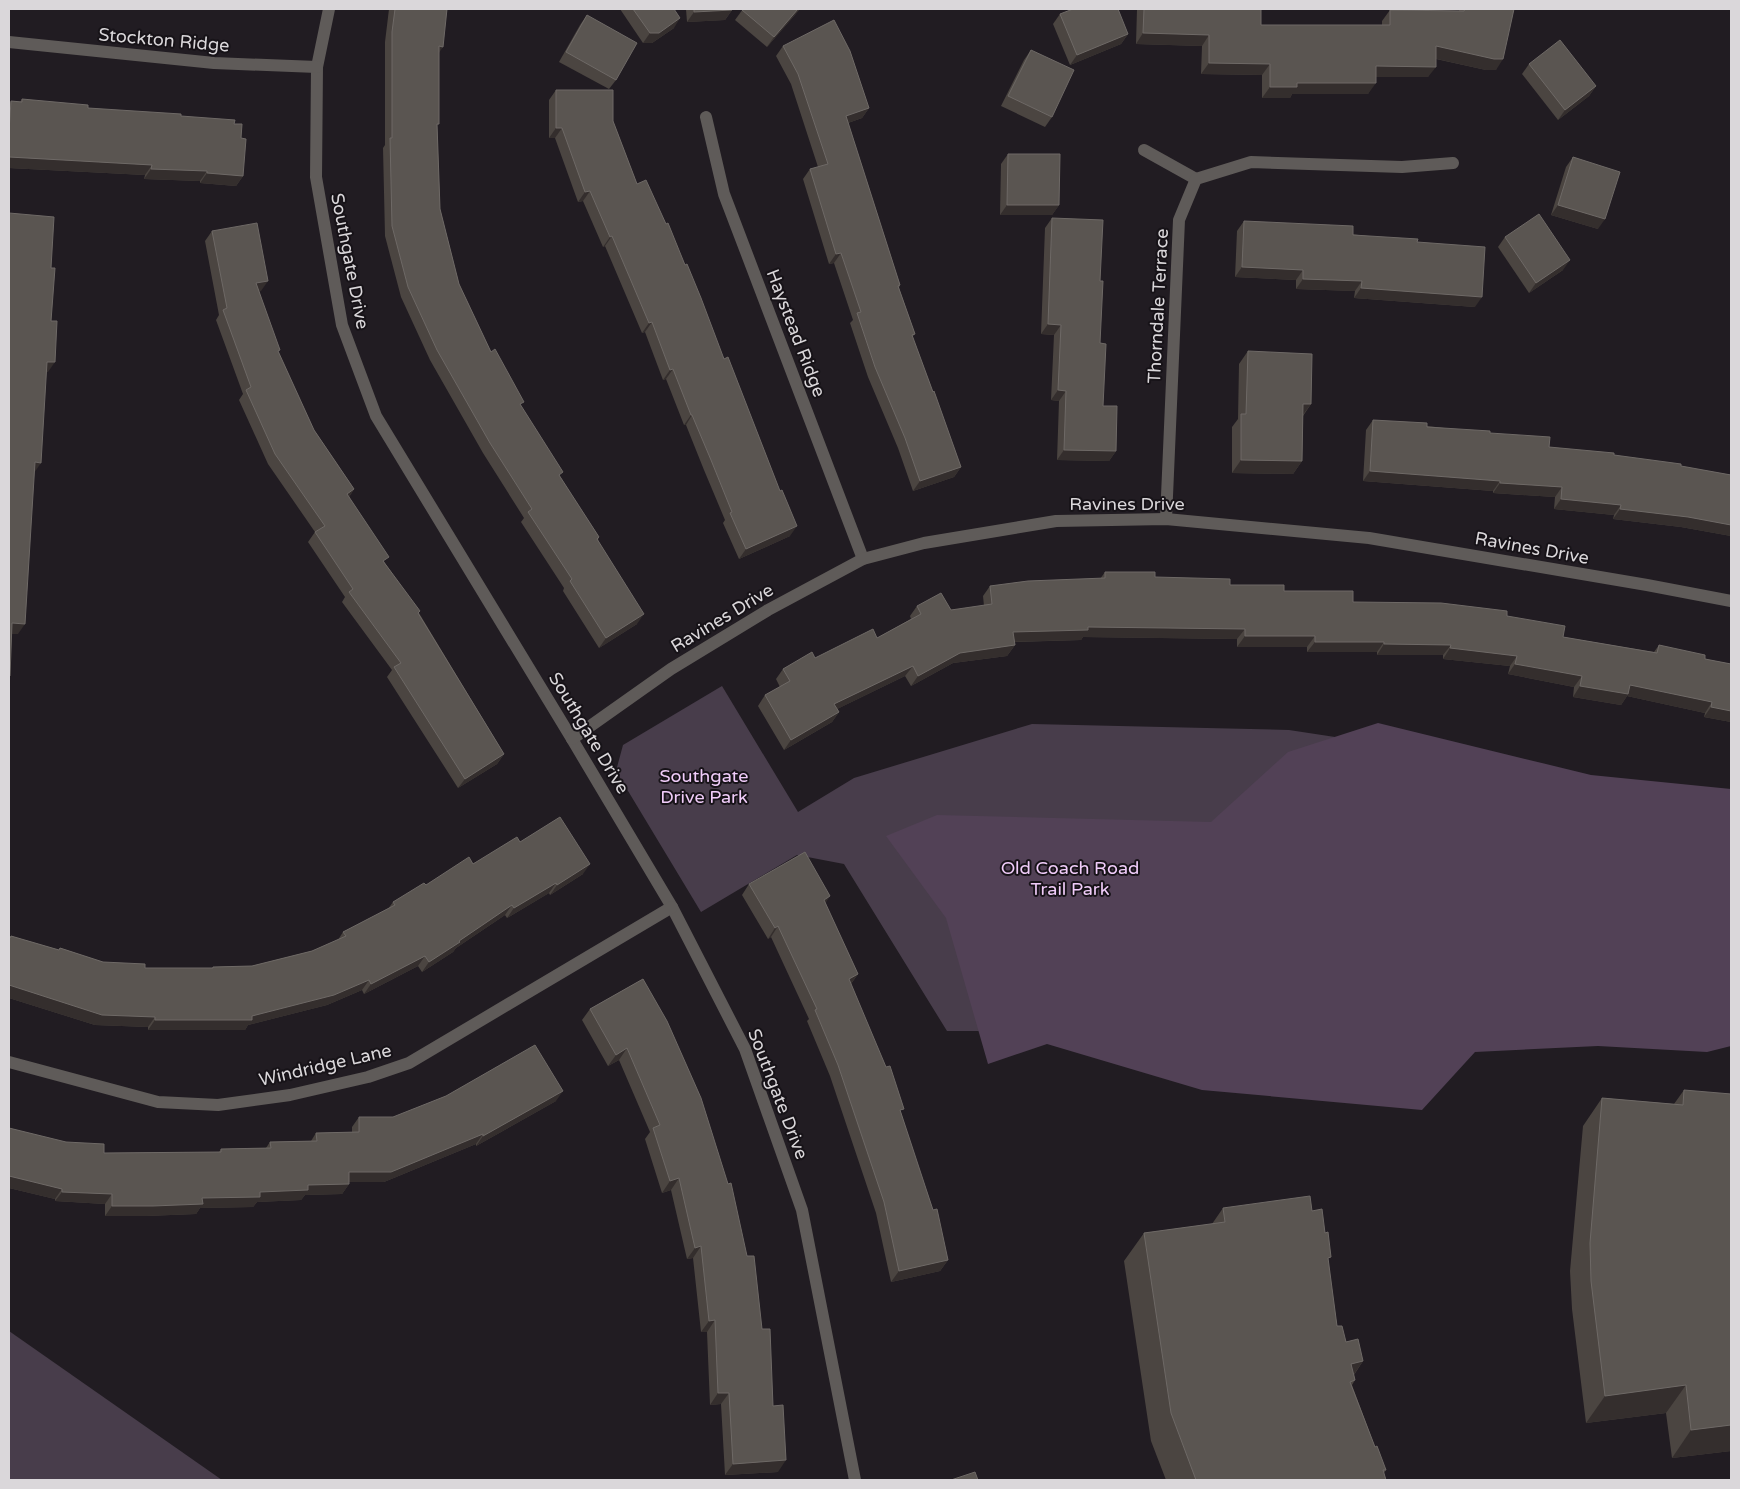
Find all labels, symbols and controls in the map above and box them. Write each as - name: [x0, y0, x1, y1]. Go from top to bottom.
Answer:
- street label: Stockton Ridge: [98, 23, 230, 57]
- street label: Southgate Drive: [326, 191, 374, 331]
- street label: Thorndale Terrace: [1143, 228, 1173, 384]
- street label: Haystead Ridge: [762, 266, 830, 400]
- street label: Ravines Drive: [1069, 493, 1185, 515]
- street label: Ravines Drive: [1473, 527, 1591, 569]
- street label: Ravines Drive: [667, 579, 777, 657]
- street label: Southgate Drive: [544, 668, 634, 798]
- park label: Southgate Drive Park: [659, 765, 749, 808]
- park label: Old Coach Road Trail Park: [1001, 857, 1139, 900]
- street label: Southgate Drive: [743, 1026, 813, 1162]
- street label: Windridge Lane: [257, 1039, 393, 1091]

